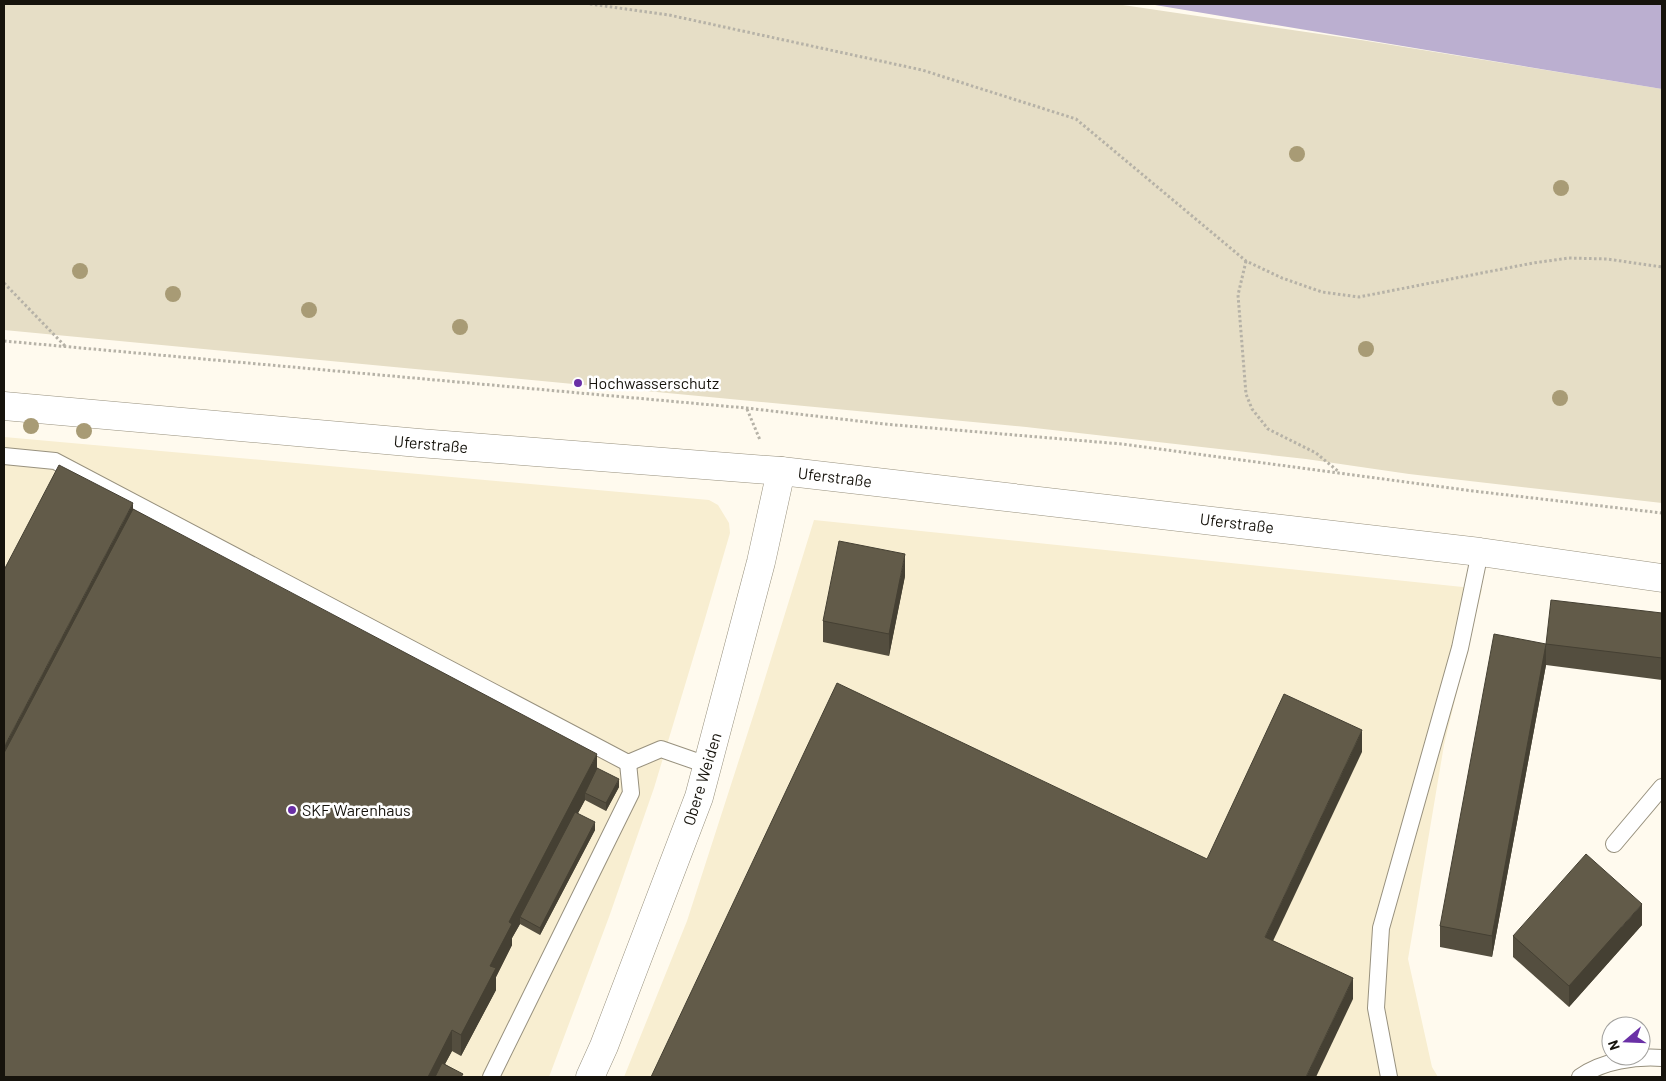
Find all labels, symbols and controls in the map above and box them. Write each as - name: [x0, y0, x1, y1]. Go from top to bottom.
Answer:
- place label: Hochwasserschutz: [588, 373, 719, 392]
- marker: Hochwasserschutz: [572, 377, 584, 389]
- street label: Uferstraße: [393, 431, 469, 456]
- street label: Uferstraße: [797, 463, 873, 490]
- street label: Uferstraße: [1199, 509, 1275, 536]
- street label: Obere Weiden: [678, 730, 725, 828]
- place label: SKF Warenhaus: [302, 800, 411, 819]
- marker: SKF Warenhaus: [286, 804, 298, 816]
- north arrow: [1601, 1016, 1651, 1066]
- text: N: [1604, 1038, 1623, 1053]

